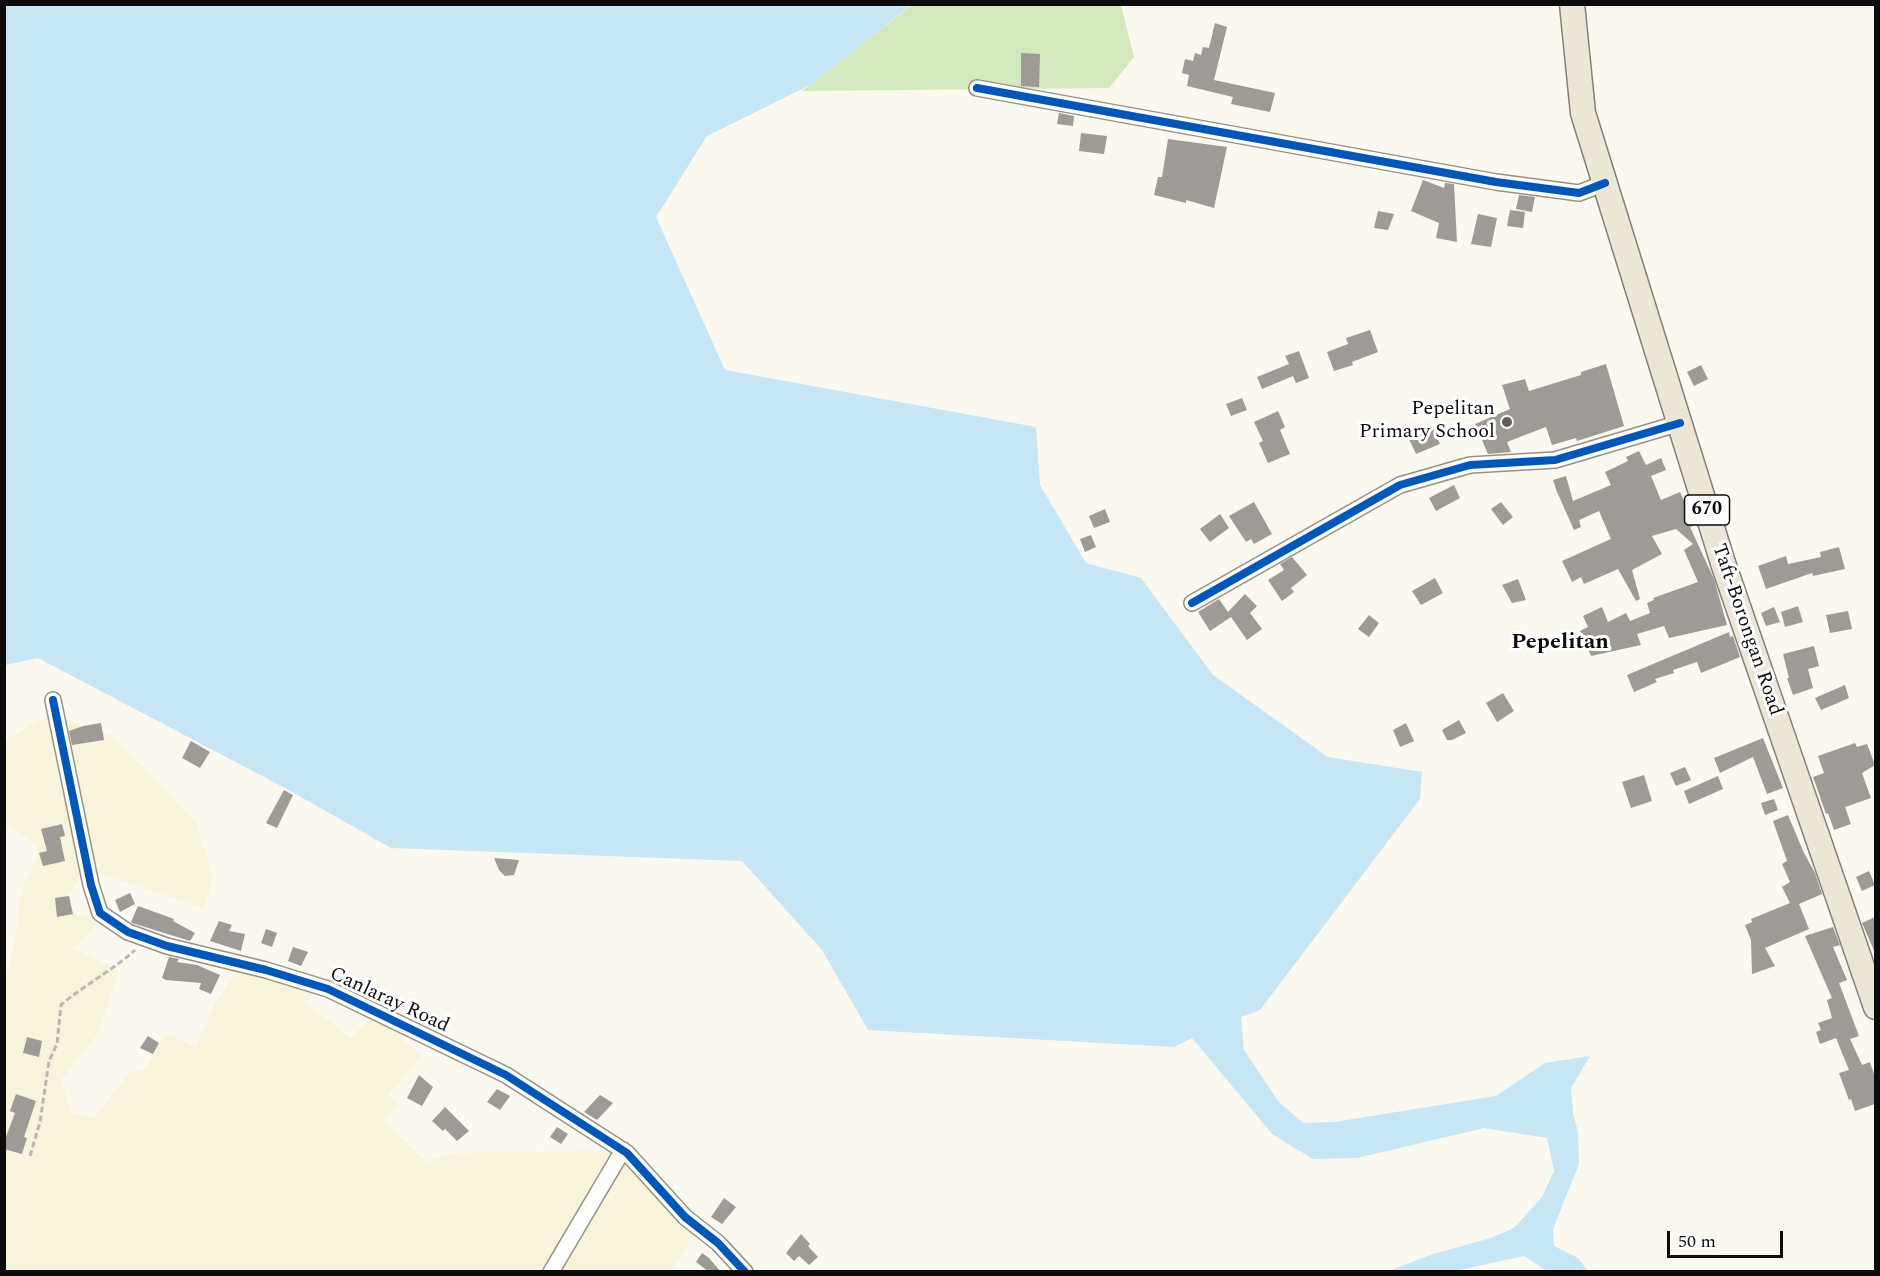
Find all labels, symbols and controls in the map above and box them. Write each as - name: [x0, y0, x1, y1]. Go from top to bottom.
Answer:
- place label: Pepelitan Primary School: [1359, 398, 1495, 445]
- marker: Pepelitan Primary School: [1500, 415, 1514, 429]
- road number: 670: [1684, 495, 1730, 525]
- street label: Taft-Borongan Road: [1705, 541, 1787, 719]
- district label: Pepelitan: [1511, 631, 1609, 657]
- street label: Canlaray Road: [325, 963, 453, 1039]
- scale bar: [1670, 1219, 1786, 1257]
- text: 50 m: [1678, 1228, 1716, 1255]

